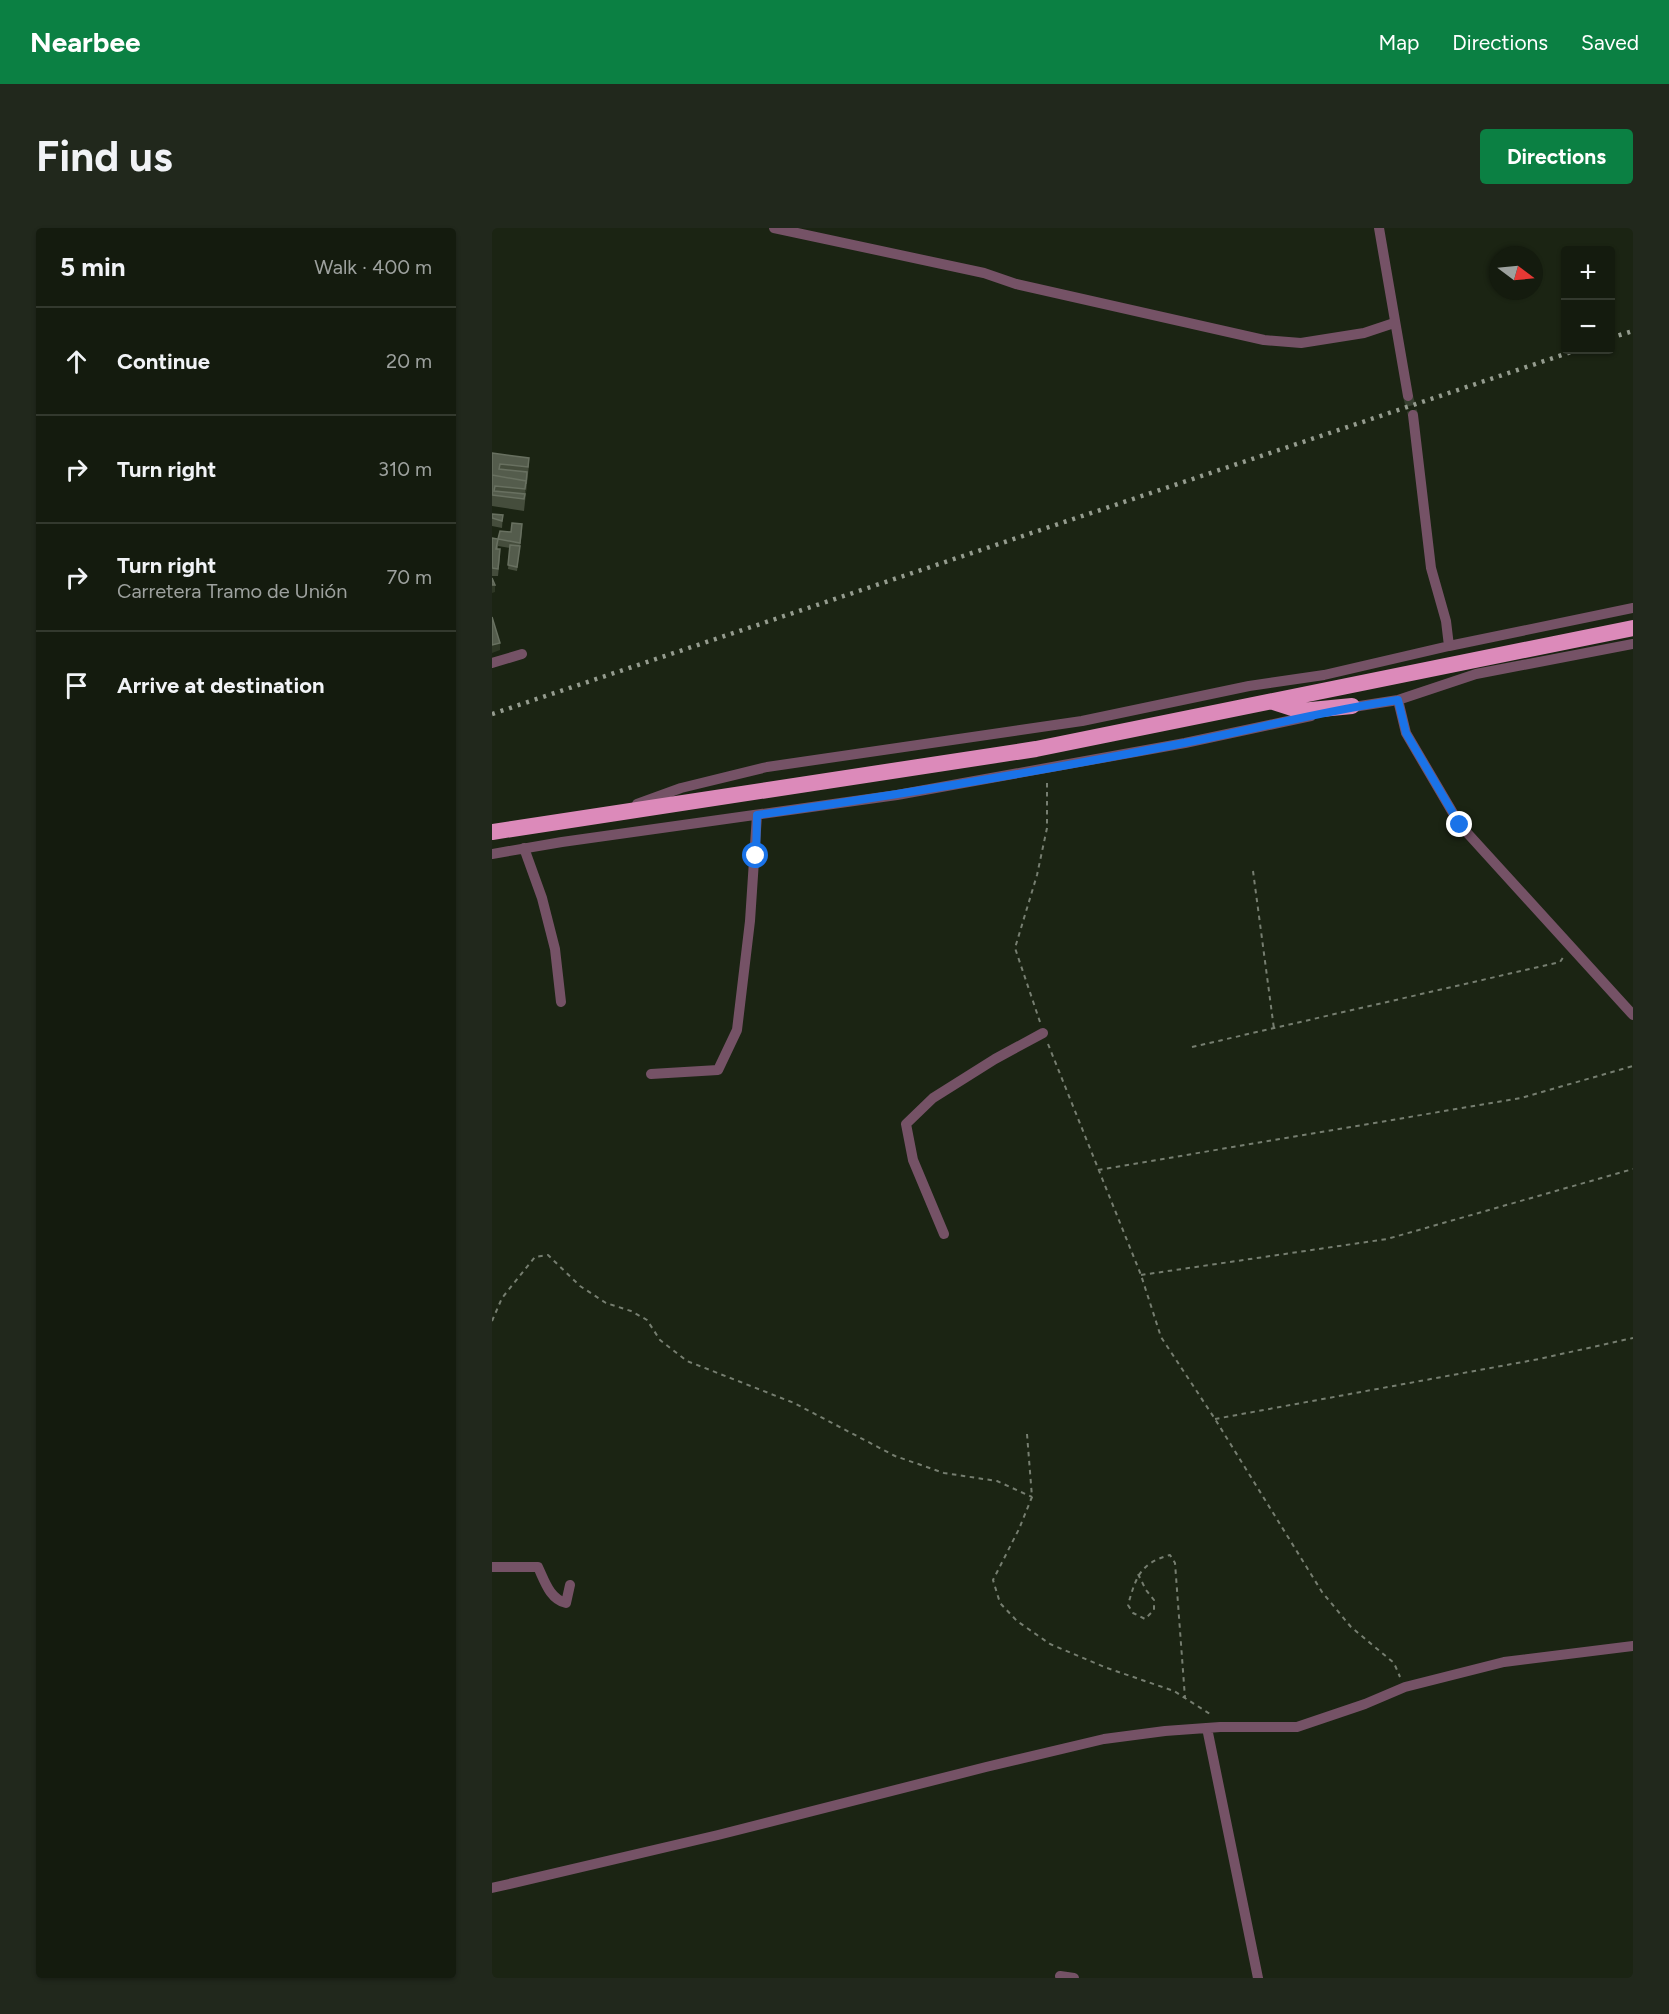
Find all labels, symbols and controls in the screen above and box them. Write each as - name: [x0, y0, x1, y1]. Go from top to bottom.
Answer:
- text: Nearbee: [30, 25, 140, 59]
- text: Map: [1378, 30, 1419, 55]
- text: Directions: [1452, 30, 1548, 55]
- text: Saved: [1581, 30, 1639, 55]
- button: Directions: [1480, 129, 1633, 184]
- text: Find us: [36, 131, 173, 182]
- north arrow: [1489, 246, 1543, 300]
- map controls: [1561, 246, 1615, 354]
- button: +: [1561, 246, 1615, 300]
- text: 5 min: [60, 251, 126, 283]
- text: Walk · 400 m: [314, 255, 432, 279]
- button: −: [1561, 300, 1615, 354]
- icon: ahead: [60, 345, 93, 378]
- text: Continue: [117, 348, 210, 375]
- text: 20 m: [386, 349, 432, 373]
- icon: right: [60, 453, 93, 486]
- text: Turn right: [117, 456, 216, 483]
- text: 310 m: [378, 457, 432, 481]
- text: Turn right: [117, 552, 216, 579]
- icon: right: [60, 561, 93, 594]
- text: 70 m: [386, 565, 432, 589]
- text: Carretera Tramo de Unión: [117, 579, 347, 603]
- icon: arrive: [60, 669, 93, 702]
- text: Arrive at destination: [117, 672, 325, 699]
- route end: [1446, 811, 1472, 837]
- route start: [742, 842, 768, 868]

